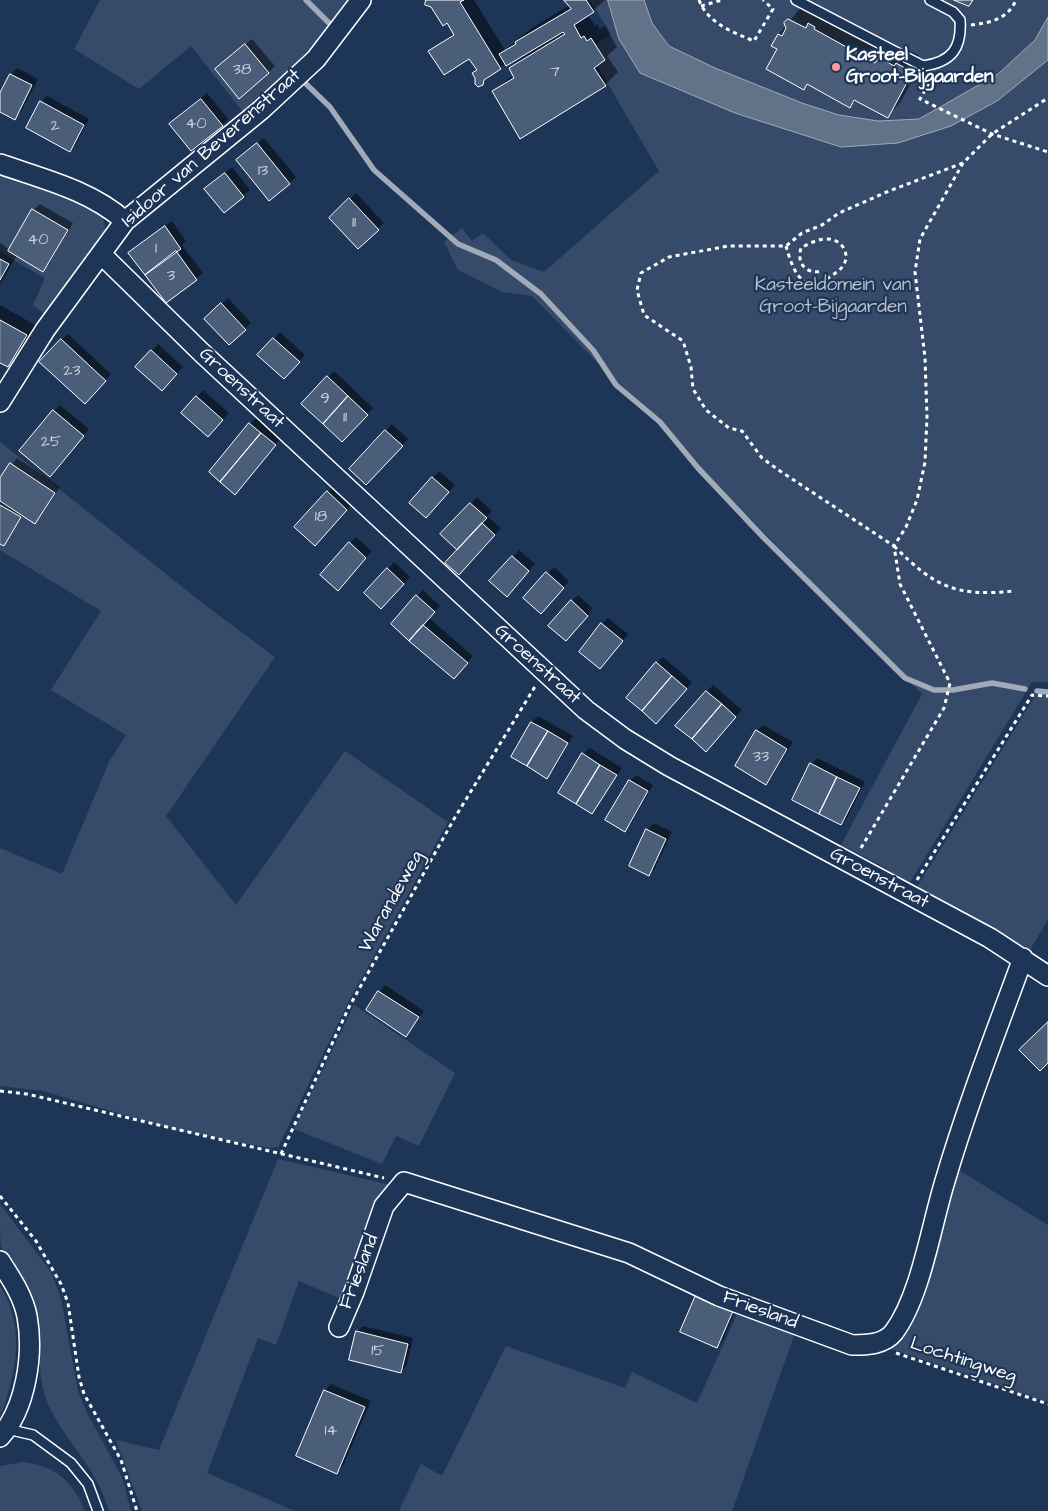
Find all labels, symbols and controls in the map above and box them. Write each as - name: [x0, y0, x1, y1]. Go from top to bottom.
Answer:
- place label: Kasteel Groot-Bijgaarden: [846, 45, 993, 89]
- house number: 38: [233, 61, 251, 81]
- marker: Kasteel Groot-Bijgaarden: [830, 61, 842, 73]
- house number: 7: [550, 63, 560, 83]
- street label: Isidoor van Beverenstraat: [118, 65, 306, 233]
- house number: 40: [186, 115, 206, 135]
- house number: 2: [50, 117, 60, 137]
- house number: 13: [258, 162, 268, 182]
- house number: 11: [352, 214, 356, 234]
- house number: 40: [28, 231, 48, 251]
- house number: 1: [155, 240, 157, 260]
- house number: 3: [167, 267, 175, 287]
- park label: Kasteeldomein van Groot-Bijgaarden: [755, 275, 911, 319]
- street label: Groenstraat: [193, 344, 289, 434]
- house number: 23: [63, 362, 81, 382]
- house number: 9: [320, 390, 330, 410]
- house number: 11: [343, 409, 347, 429]
- house number: 25: [41, 433, 61, 453]
- house number: 18: [315, 508, 327, 528]
- street label: Groenstraat: [489, 620, 585, 710]
- house number: 33: [753, 748, 769, 768]
- street label: Groenstraat: [826, 843, 932, 915]
- street label: Warandeweg: [355, 847, 429, 957]
- street label: Friesland: [335, 1231, 385, 1313]
- street label: Friesland: [719, 1287, 801, 1335]
- street label: Lochtingweg: [907, 1333, 1019, 1389]
- house number: 15: [371, 1342, 385, 1362]
- house number: 14: [325, 1422, 337, 1442]

